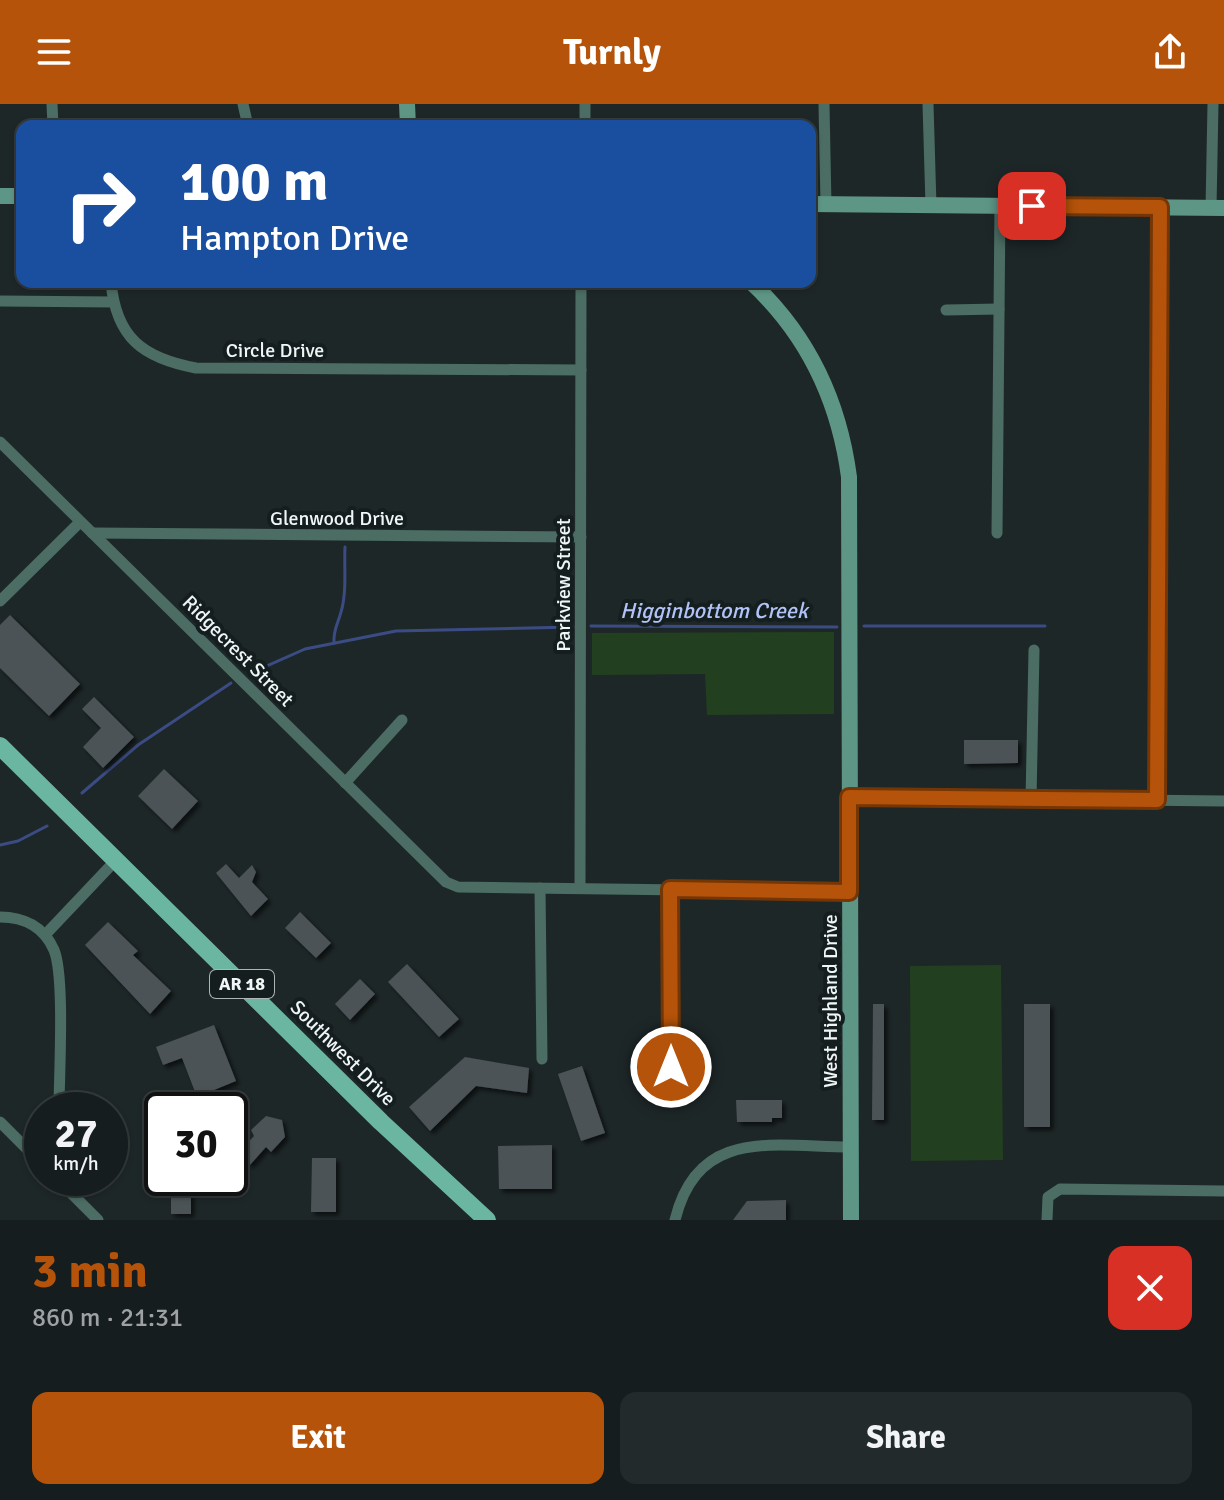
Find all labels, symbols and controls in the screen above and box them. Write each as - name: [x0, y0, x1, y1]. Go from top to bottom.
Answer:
- icon: menu: [32, 30, 76, 74]
- text: Turnly: [563, 30, 661, 75]
- icon: share: [1148, 30, 1192, 74]
- text: 100 m: [180, 147, 328, 216]
- icon: right: [48, 152, 152, 256]
- pin: [998, 172, 1066, 240]
- icon: arrive: [1010, 184, 1054, 228]
- text: Hampton Drive: [180, 216, 409, 261]
- street label: Circle Drive: [226, 338, 324, 363]
- street label: Glenwood Drive: [270, 506, 404, 531]
- street label: Parkview Street: [551, 518, 576, 652]
- street label: Ridgecrest Street: [177, 590, 299, 712]
- water label: Higginbottom Creek: [620, 597, 810, 624]
- street label: West Highland Drive: [818, 914, 843, 1088]
- road number: AR 18: [210, 970, 274, 998]
- street label: Southwest Drive: [285, 995, 401, 1111]
- position arrow: [629, 1025, 713, 1109]
- speed limit sign: 30: [144, 1092, 248, 1196]
- text: 27: [54, 1109, 98, 1159]
- text: km/h: [53, 1151, 99, 1176]
- text: 3 min: [32, 1242, 148, 1301]
- button: close: [1108, 1246, 1192, 1330]
- text: 860 m · 21:31: [32, 1302, 183, 1334]
- button: Exit: [32, 1392, 604, 1484]
- button: Share: [620, 1392, 1192, 1484]

